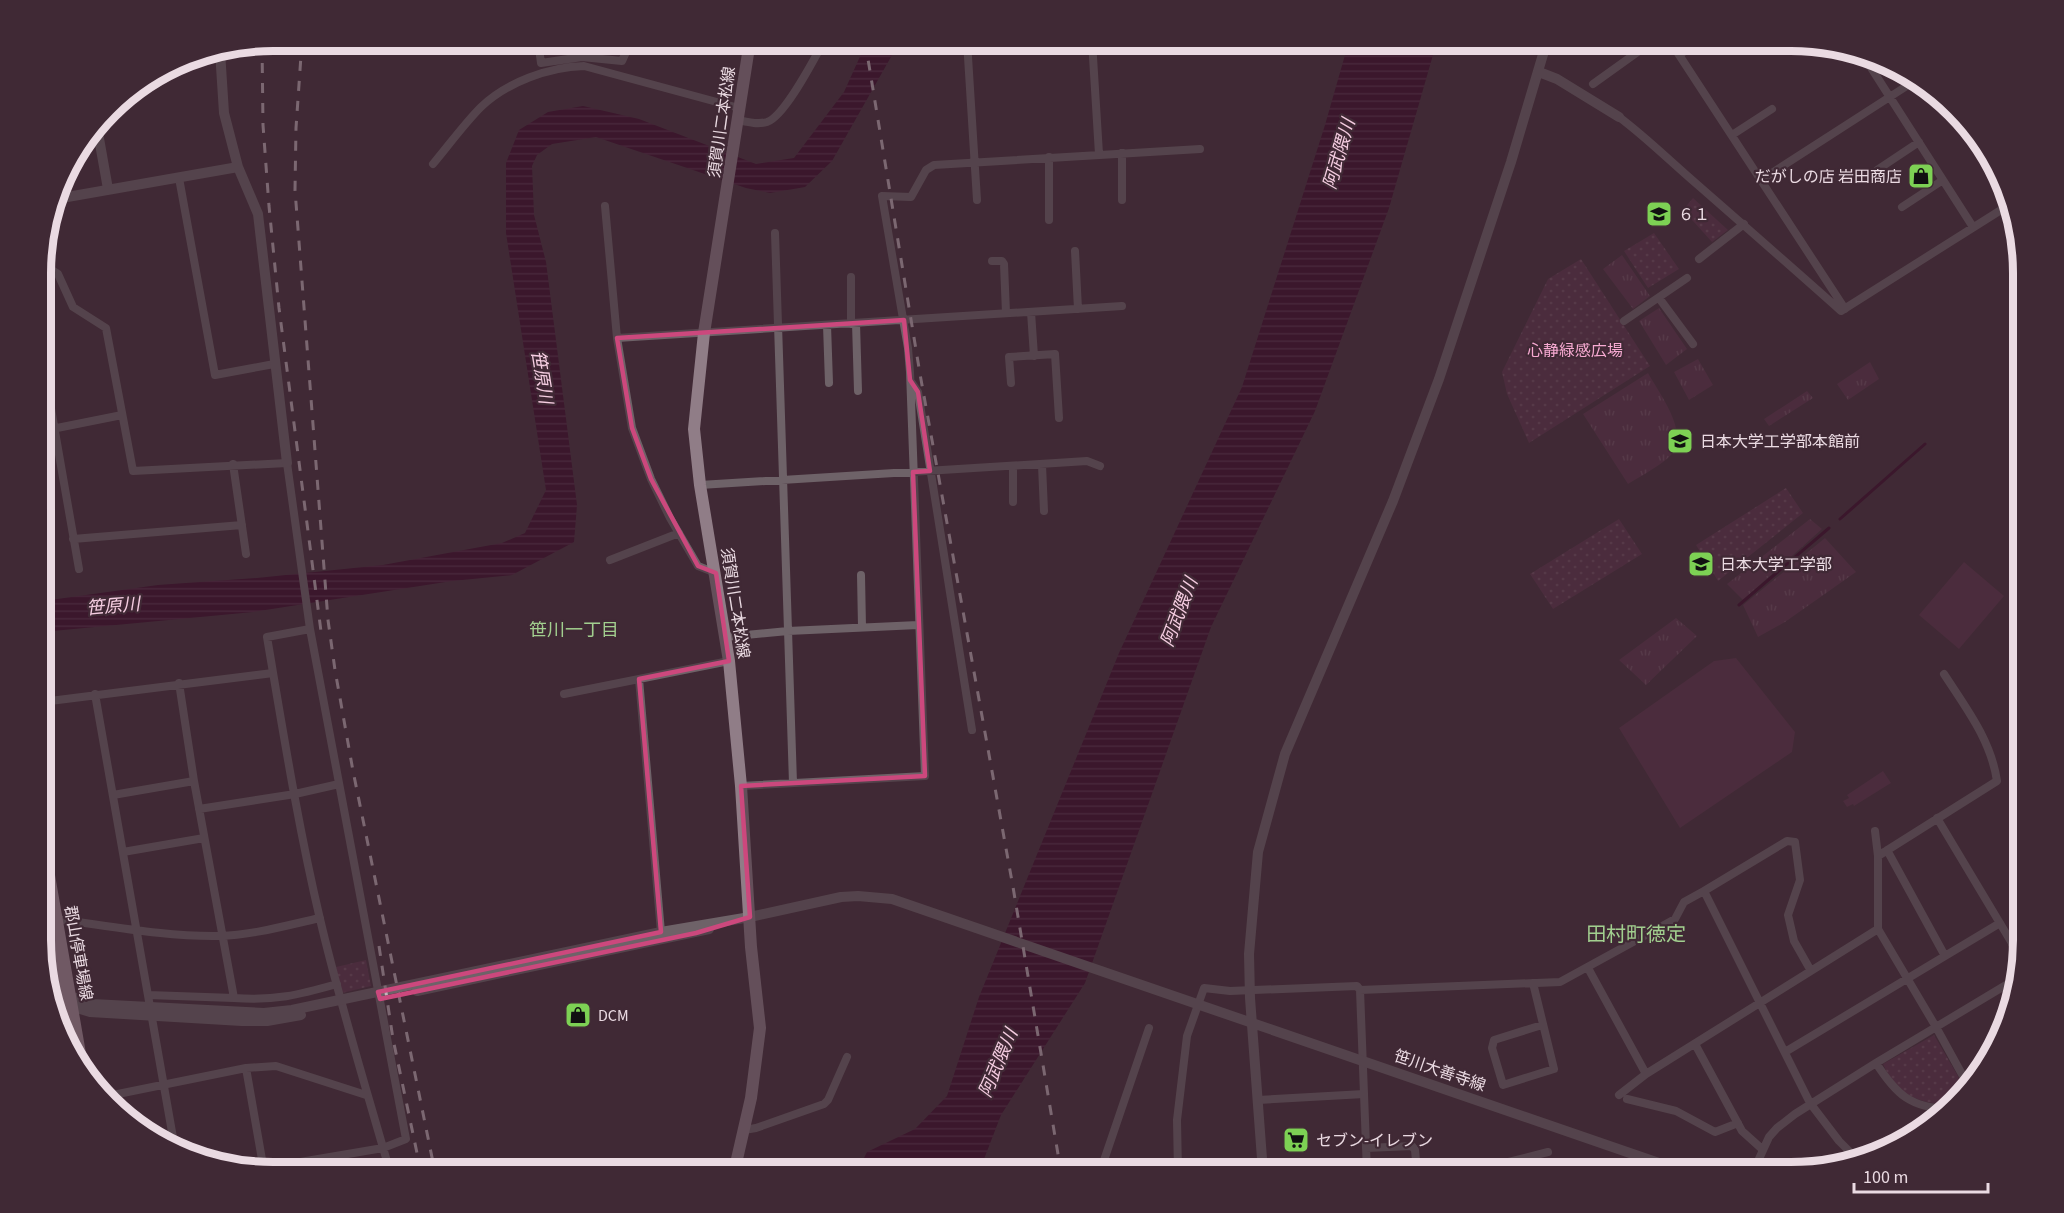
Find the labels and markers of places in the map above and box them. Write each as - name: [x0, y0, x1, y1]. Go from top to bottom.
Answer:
- shop icon: だがしの店 岩田商店: [1906, 161, 1936, 191]
- place label: だがしの店 岩田商店: [1755, 166, 1902, 188]
- school or university icon: ６１: [1644, 199, 1674, 229]
- place label: ６１: [1678, 204, 1710, 226]
- school or university icon: 日本大学工学部本館前: [1665, 426, 1695, 456]
- place label: 日本大学工学部本館前: [1700, 431, 1860, 453]
- school or university icon: 日本大学工学部: [1686, 549, 1716, 579]
- place label: 日本大学工学部: [1720, 554, 1832, 576]
- shop icon: DCM: [563, 1000, 593, 1030]
- place label: DCM: [598, 1005, 629, 1027]
- supermarket icon: セブン-イレブン: [1281, 1125, 1311, 1155]
- place label: セブン-イレブン: [1316, 1130, 1433, 1152]

